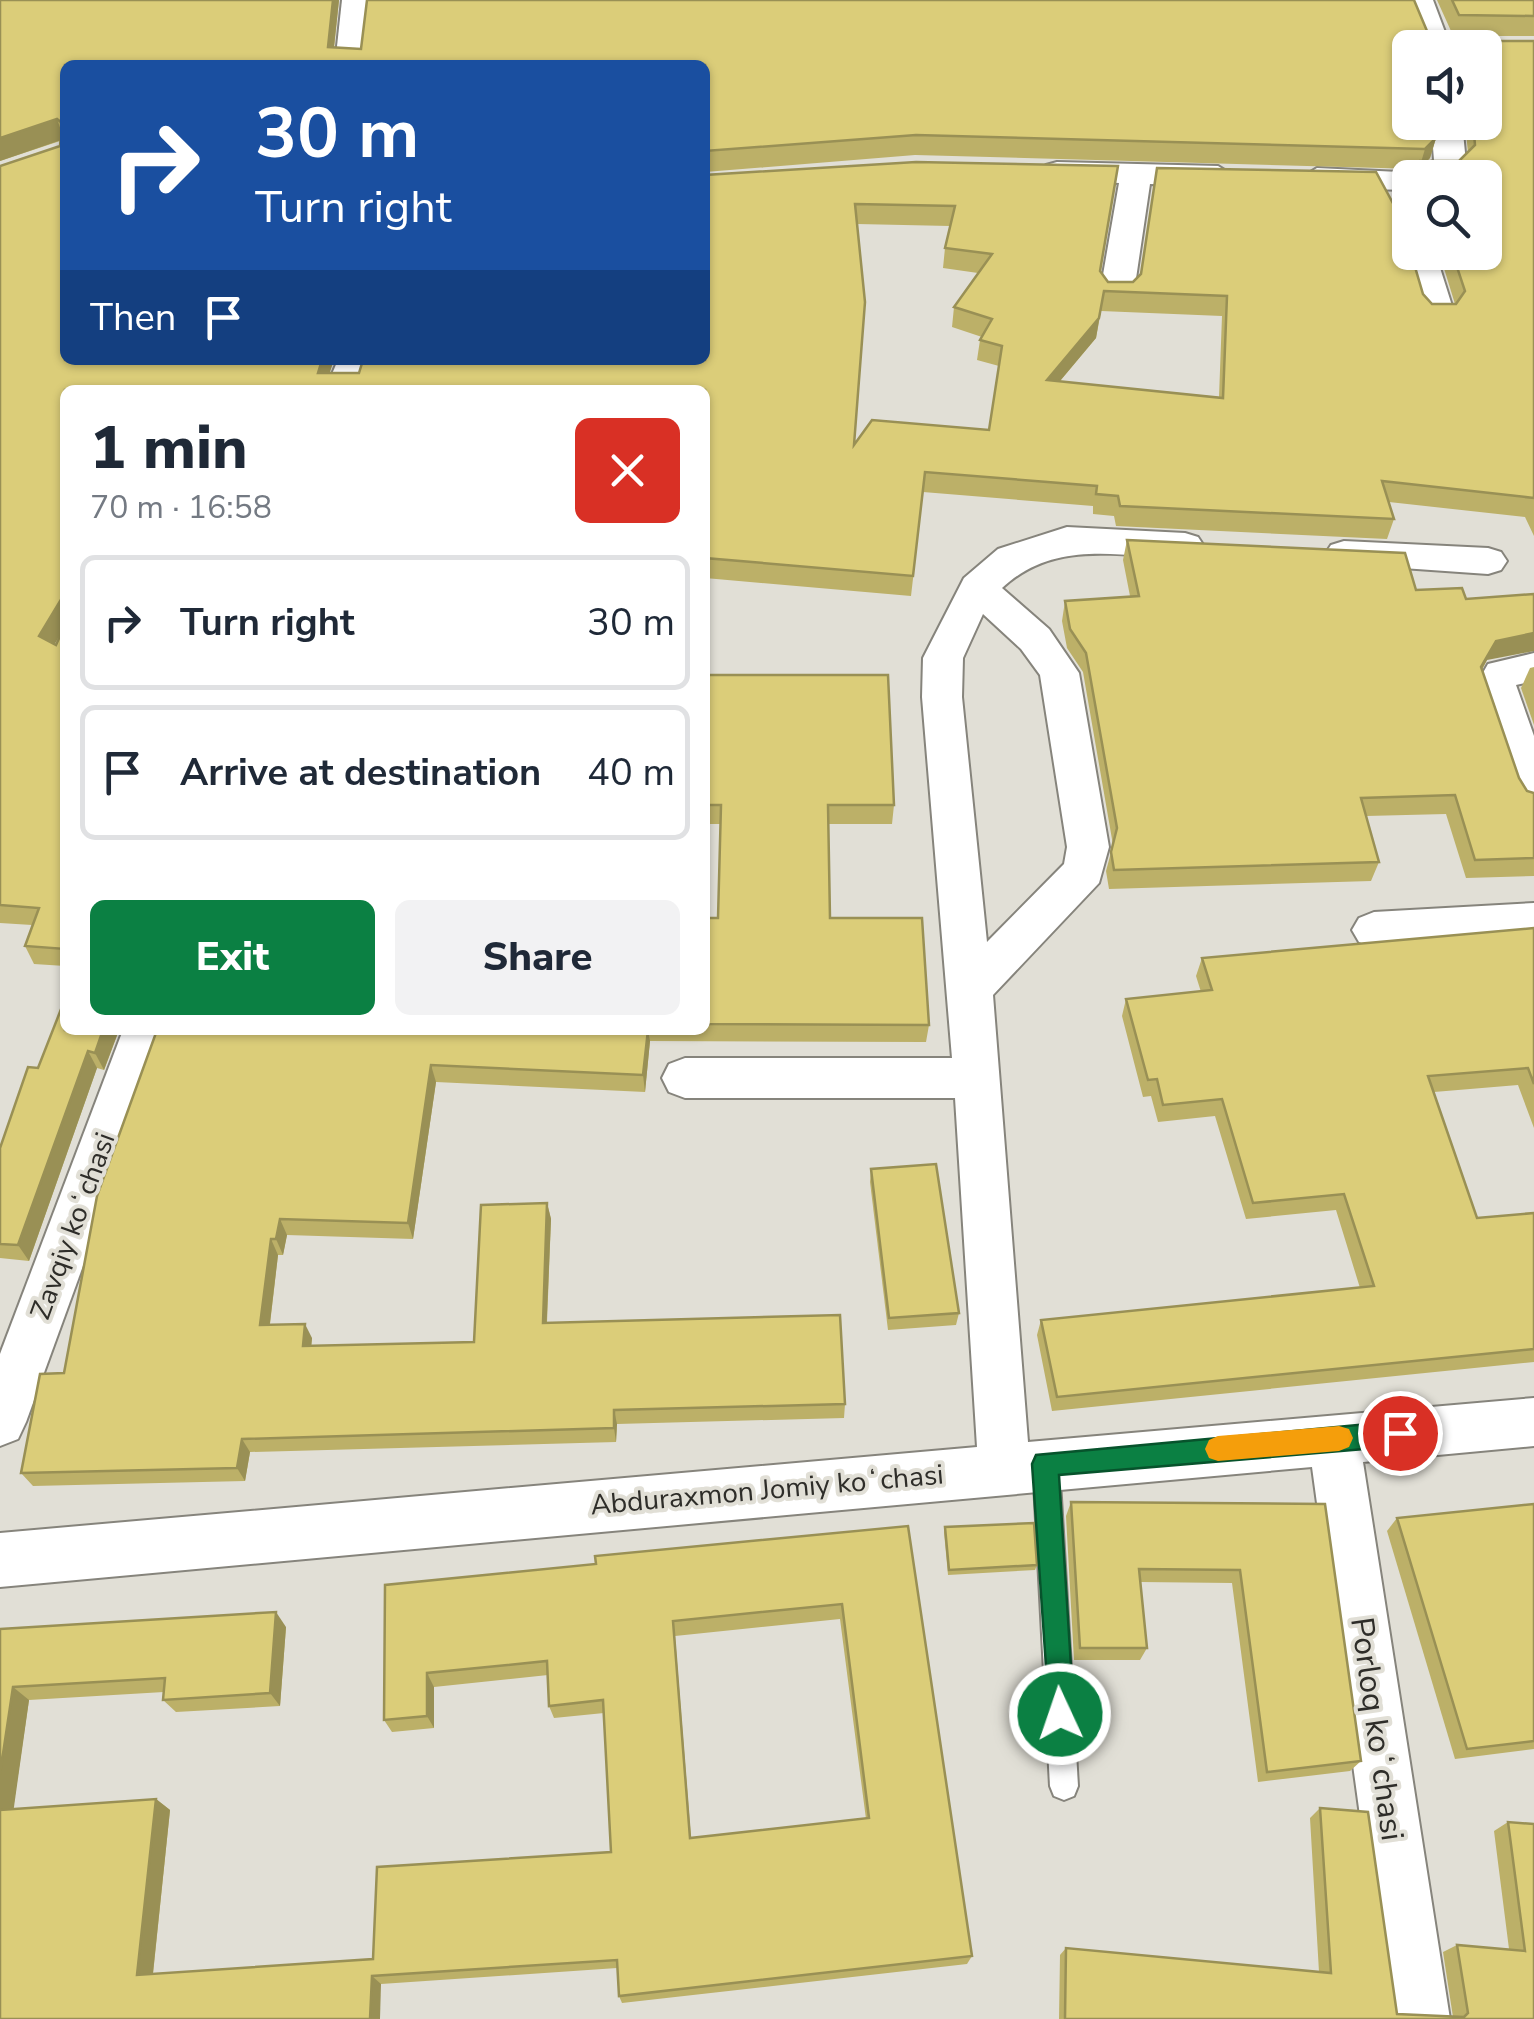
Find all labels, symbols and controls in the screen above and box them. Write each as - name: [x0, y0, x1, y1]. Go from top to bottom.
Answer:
- map controls: [1392, 30, 1502, 270]
- button: sound: [1392, 30, 1502, 140]
- text: 30 m: [255, 86, 419, 182]
- icon: right: [90, 100, 220, 230]
- button: search: [1392, 160, 1502, 270]
- text: Turn right: [255, 177, 452, 238]
- icon: arrive: [196, 290, 251, 345]
- text: Then: [90, 292, 176, 343]
- text: 1 min: [90, 407, 248, 489]
- button: close: [575, 418, 680, 523]
- text: 70 m · 16:58: [90, 486, 272, 529]
- icon: right: [95, 595, 150, 650]
- text: Turn right: [180, 597, 355, 648]
- text: 30 m: [587, 597, 675, 648]
- icon: arrive: [95, 745, 150, 800]
- text: Arrive at destination: [180, 747, 541, 798]
- text: 40 m: [587, 747, 675, 798]
- button: Exit: [90, 900, 375, 1015]
- button: Share: [395, 900, 680, 1015]
- street label: Zavqiy koʻchasi: [22, 1127, 124, 1325]
- pin: [1358, 1391, 1443, 1476]
- icon: arrive: [1373, 1406, 1428, 1461]
- street label: Abduraxmon Jomiy koʻchasi: [589, 1456, 945, 1524]
- street label: Porloq koʻchasi: [1340, 1615, 1414, 1843]
- position arrow: [1008, 1662, 1112, 1766]

